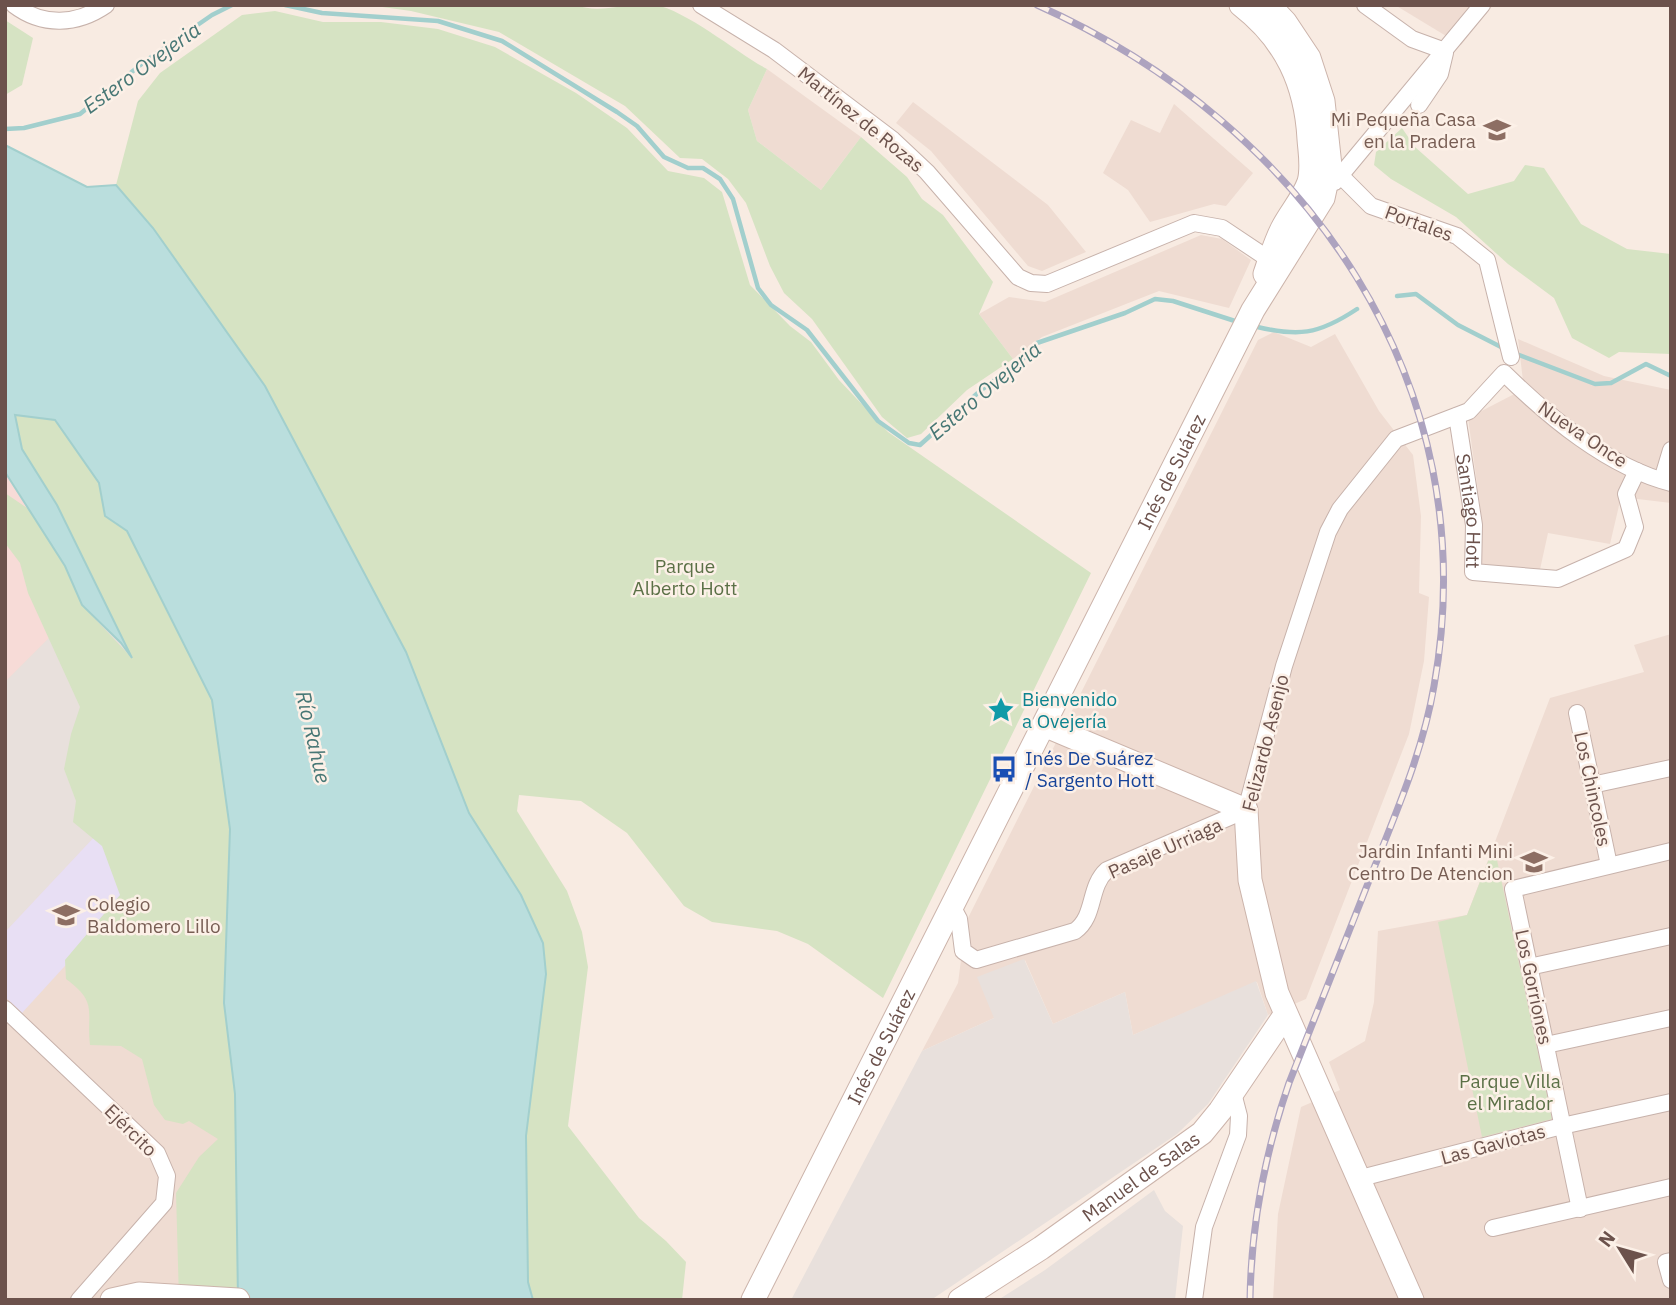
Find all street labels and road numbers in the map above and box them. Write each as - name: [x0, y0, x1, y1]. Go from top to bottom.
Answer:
- street label: Martínez de Rozas: [793, 61, 929, 177]
- street label: Portales: [1382, 200, 1456, 246]
- street label: Nueva Once: [1534, 395, 1632, 473]
- street label: Inés de Suárez: [1132, 410, 1211, 534]
- street label: Santiago Hott: [1451, 452, 1486, 569]
- street label: Felizardo Asenjo: [1236, 672, 1294, 814]
- street label: Los Chincoles: [1569, 729, 1617, 849]
- street label: Pasaje Urriaga: [1104, 812, 1226, 884]
- street label: Los Gorriones: [1510, 927, 1558, 1047]
- street label: Inés de Suárez: [842, 984, 920, 1108]
- street label: Ejército: [100, 1099, 162, 1161]
- street label: Las Gaviotas: [1438, 1119, 1548, 1169]
- street label: Manuel de Salas: [1077, 1126, 1204, 1227]

